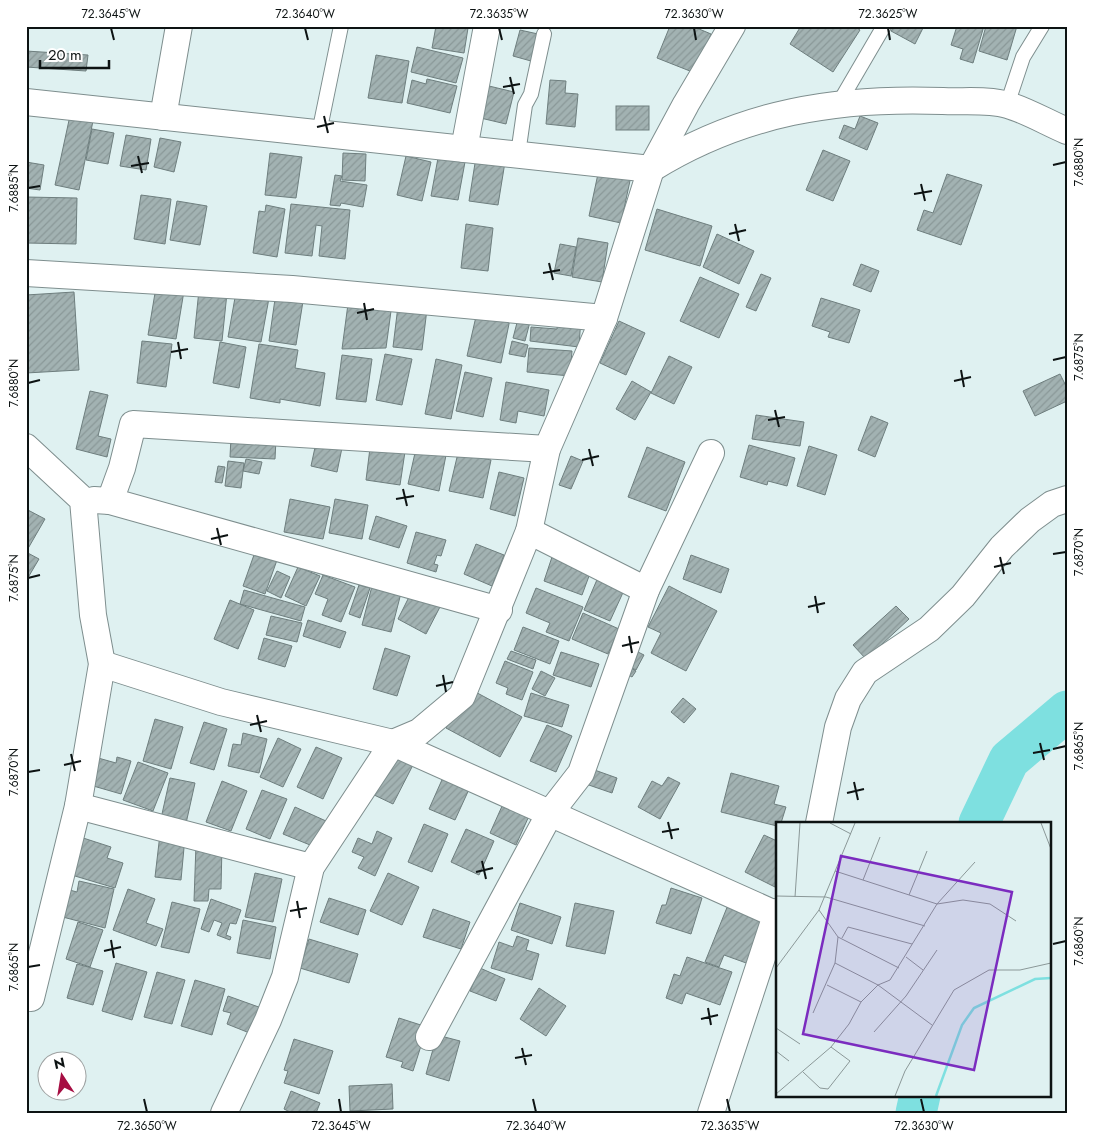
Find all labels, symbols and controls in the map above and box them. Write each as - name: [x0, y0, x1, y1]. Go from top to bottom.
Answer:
- text: 72.3645°W: [81, 5, 141, 23]
- text: 72.3640°W: [275, 5, 335, 23]
- text: 72.3635°W: [470, 5, 528, 23]
- text: 72.3630°W: [664, 5, 724, 23]
- text: 72.3625°W: [858, 5, 918, 23]
- scale bar: [40, 38, 109, 70]
- text: 20 m: [48, 44, 82, 66]
- text: 7.6880°N: [1070, 138, 1088, 186]
- text: 7.6885°N: [5, 164, 23, 212]
- text: 7.6875°N: [1070, 333, 1088, 381]
- text: 7.6880°N: [5, 359, 23, 407]
- text: 7.6870°N: [1070, 528, 1088, 576]
- text: 7.6875°N: [5, 554, 23, 602]
- text: 7.6865°N: [1070, 722, 1088, 770]
- text: 7.6870°N: [5, 748, 23, 796]
- inset map: [776, 822, 1050, 1096]
- text: 7.6860°N: [1070, 917, 1088, 965]
- text: 7.6865°N: [5, 943, 23, 991]
- north arrow: [38, 1052, 88, 1102]
- text: N: [52, 1052, 67, 1074]
- text: 72.3650°W: [117, 1117, 177, 1135]
- text: 72.3645°W: [311, 1117, 371, 1135]
- text: 72.3640°W: [506, 1117, 566, 1135]
- text: 72.3635°W: [701, 1117, 759, 1135]
- text: 72.3630°W: [894, 1117, 954, 1135]

